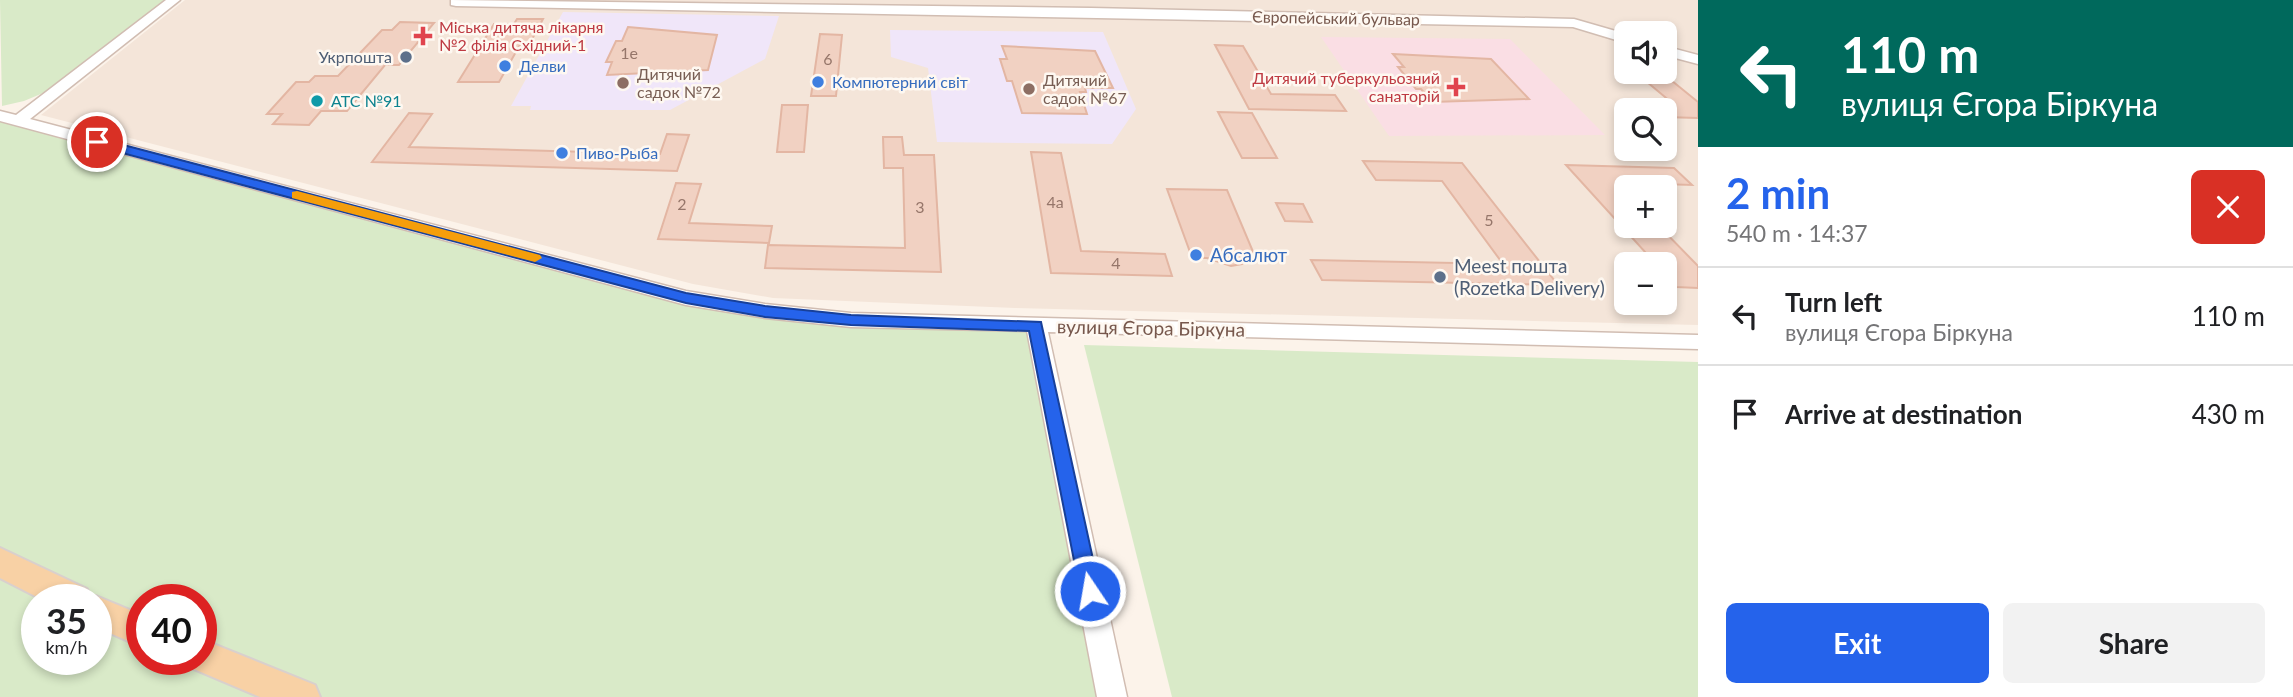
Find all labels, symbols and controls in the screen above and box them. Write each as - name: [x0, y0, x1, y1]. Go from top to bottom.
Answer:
- street label: Європейський бульвар: [1252, 7, 1420, 28]
- place label: Міська дитяча лікарня №2 філія Східний-1: [439, 17, 604, 54]
- map controls: [1614, 21, 1677, 315]
- button: sound: [1614, 21, 1677, 84]
- text: 110 m: [1841, 25, 1979, 83]
- marker: Міська дитяча лікарня №2 філія Східний-1: [413, 26, 433, 46]
- icon: left: [1726, 28, 1817, 119]
- house number: 1е: [620, 43, 638, 62]
- place label: Укрпошта: [319, 47, 392, 66]
- marker: Укрпошта: [398, 49, 414, 65]
- house number: 6: [823, 49, 833, 68]
- place label: Делви: [519, 56, 566, 75]
- marker: Делви: [497, 58, 513, 74]
- place label: Дитячий садок №72: [637, 64, 721, 101]
- place label: Дитячий туберкульозний санаторій: [1253, 68, 1440, 105]
- place label: Дитячий садок №67: [1043, 70, 1127, 107]
- place label: Компютерний світ: [832, 72, 968, 91]
- marker: Компютерний світ: [810, 74, 826, 90]
- marker: Дитячий садок №72: [615, 75, 631, 91]
- marker: Дитячий туберкульозний санаторій: [1446, 77, 1466, 97]
- marker: Дитячий садок №67: [1021, 81, 1037, 97]
- text: вулиця Єгора Біркуна: [1841, 84, 2158, 123]
- place label: АТС №91: [331, 91, 402, 110]
- marker: АТС №91: [309, 93, 325, 109]
- button: search: [1614, 98, 1677, 161]
- pin: [67, 112, 127, 172]
- icon: arrive: [78, 123, 116, 161]
- place label: Пиво-Рыба: [576, 143, 658, 162]
- marker: Пиво-Рыба: [554, 145, 570, 161]
- text: 2 min: [1726, 168, 1830, 218]
- button: close: [2191, 170, 2265, 244]
- button: +: [1614, 175, 1677, 238]
- house number: 4а: [1046, 192, 1064, 211]
- house number: 2: [677, 194, 687, 213]
- house number: 3: [915, 197, 925, 216]
- house number: 5: [1484, 210, 1494, 229]
- text: 540 m · 14:37: [1726, 219, 1868, 247]
- place label: Абсалют: [1210, 243, 1288, 266]
- marker: Абсалют: [1188, 247, 1204, 263]
- button: −: [1614, 252, 1677, 315]
- house number: 4: [1111, 253, 1121, 272]
- place label: Meest пошта (Rozetka Delivery): [1454, 254, 1605, 299]
- marker: Meest пошта (Rozetka Delivery): [1432, 269, 1448, 285]
- text: Turn left: [1785, 286, 1882, 318]
- icon: left: [1726, 297, 1764, 335]
- text: 110 m: [2192, 300, 2265, 332]
- street label: вулиця Єгора Біркуна: [1057, 314, 1245, 341]
- text: вулиця Єгора Біркуна: [1785, 318, 2013, 346]
- icon: arrive: [1726, 395, 1764, 433]
- text: Arrive at destination: [1785, 398, 2022, 430]
- text: 430 m: [2192, 398, 2265, 430]
- position arrow: [1053, 554, 1127, 628]
- speed limit sign: 40: [126, 584, 217, 675]
- text: 35: [46, 599, 87, 641]
- button: Exit: [1726, 603, 1989, 683]
- button: Share: [2003, 603, 2265, 683]
- text: km/h: [45, 636, 88, 658]

